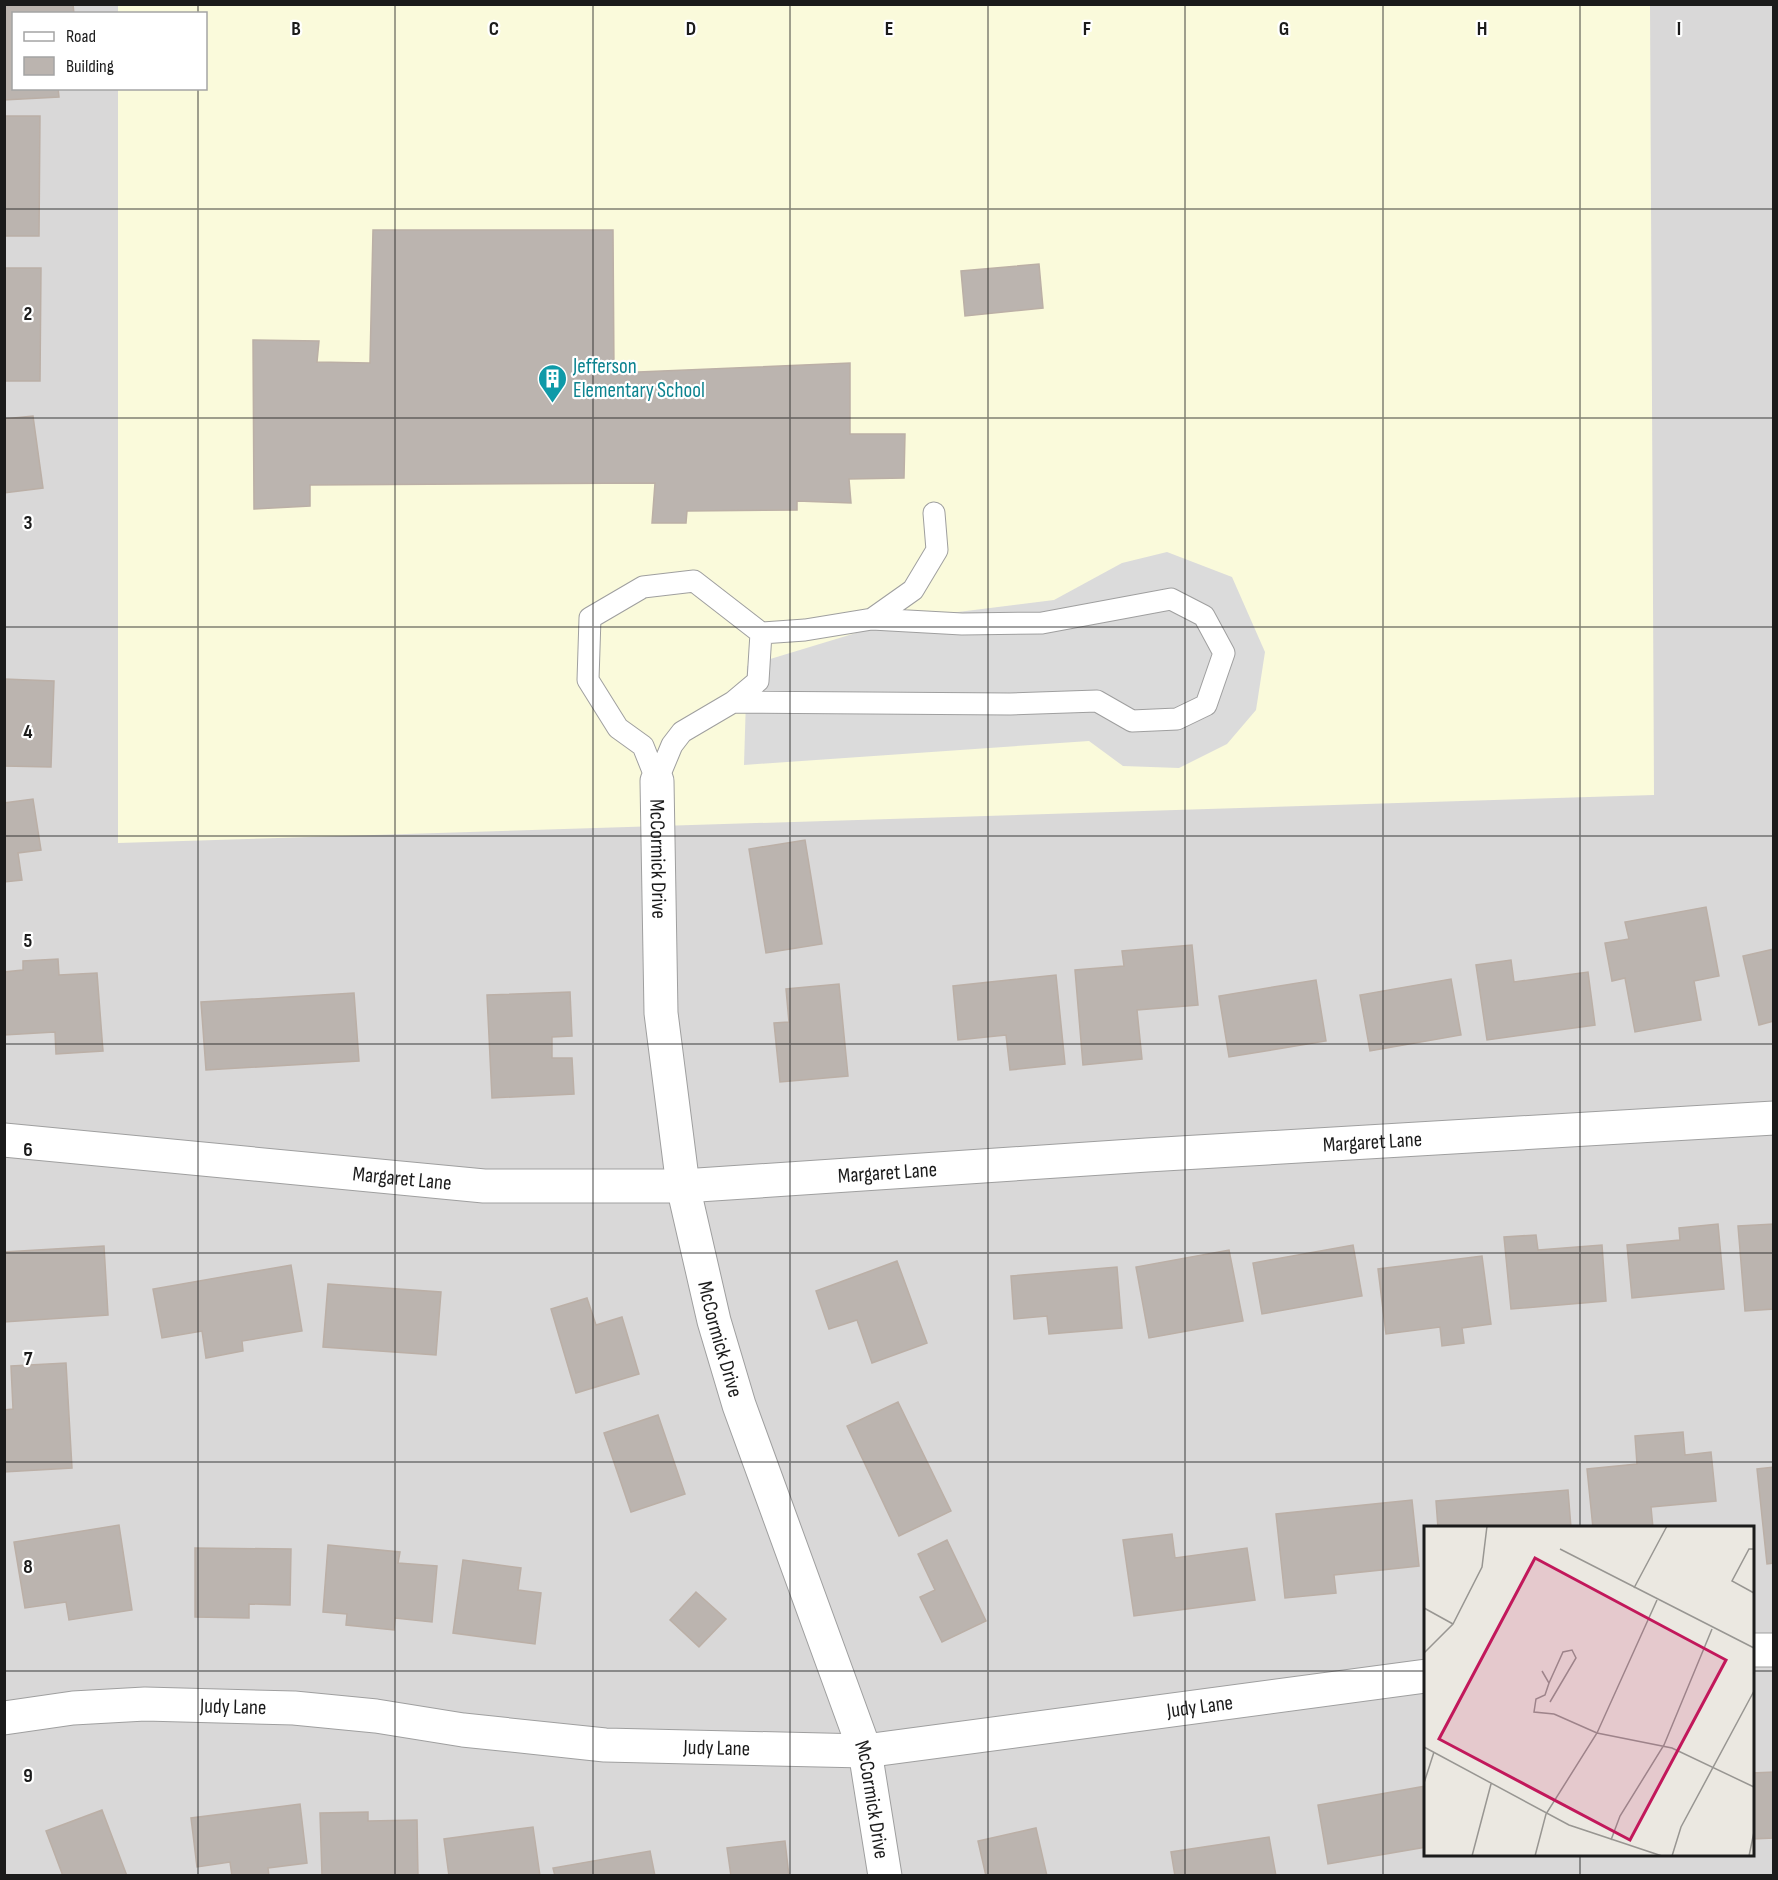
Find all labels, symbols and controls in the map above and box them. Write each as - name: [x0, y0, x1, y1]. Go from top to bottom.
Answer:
- legend: [12, 12, 207, 90]
- text: B: [291, 17, 301, 41]
- text: C: [489, 17, 499, 41]
- text: D: [686, 17, 696, 41]
- text: E: [885, 17, 893, 41]
- text: F: [1083, 17, 1091, 41]
- text: G: [1279, 17, 1289, 41]
- text: H: [1477, 17, 1487, 41]
- text: I: [1677, 17, 1681, 41]
- text: Road: [66, 26, 96, 47]
- text: Building: [66, 56, 114, 77]
- text: 2: [24, 302, 32, 326]
- place label: Jefferson Elementary School: [572, 354, 705, 403]
- building icon: Jefferson Elementary School: [536, 362, 568, 404]
- text: 3: [24, 511, 33, 535]
- text: 4: [23, 720, 33, 744]
- street label: McCormick Drive: [645, 799, 672, 919]
- text: 5: [24, 929, 33, 953]
- street label: Margaret Lane: [1322, 1126, 1423, 1157]
- text: 6: [23, 1138, 33, 1162]
- street label: Margaret Lane: [837, 1157, 938, 1188]
- street label: Margaret Lane: [351, 1161, 453, 1195]
- street label: McCormick Drive: [693, 1279, 748, 1400]
- text: 7: [24, 1347, 33, 1371]
- inset map: [1424, 1526, 1754, 1856]
- text: 8: [23, 1555, 33, 1579]
- street label: Judy Lane: [1164, 1689, 1234, 1723]
- street label: Judy Lane: [198, 1693, 267, 1720]
- street label: Judy Lane: [682, 1734, 750, 1761]
- street label: McCormick Drive: [850, 1737, 895, 1861]
- text: 9: [23, 1764, 33, 1788]

